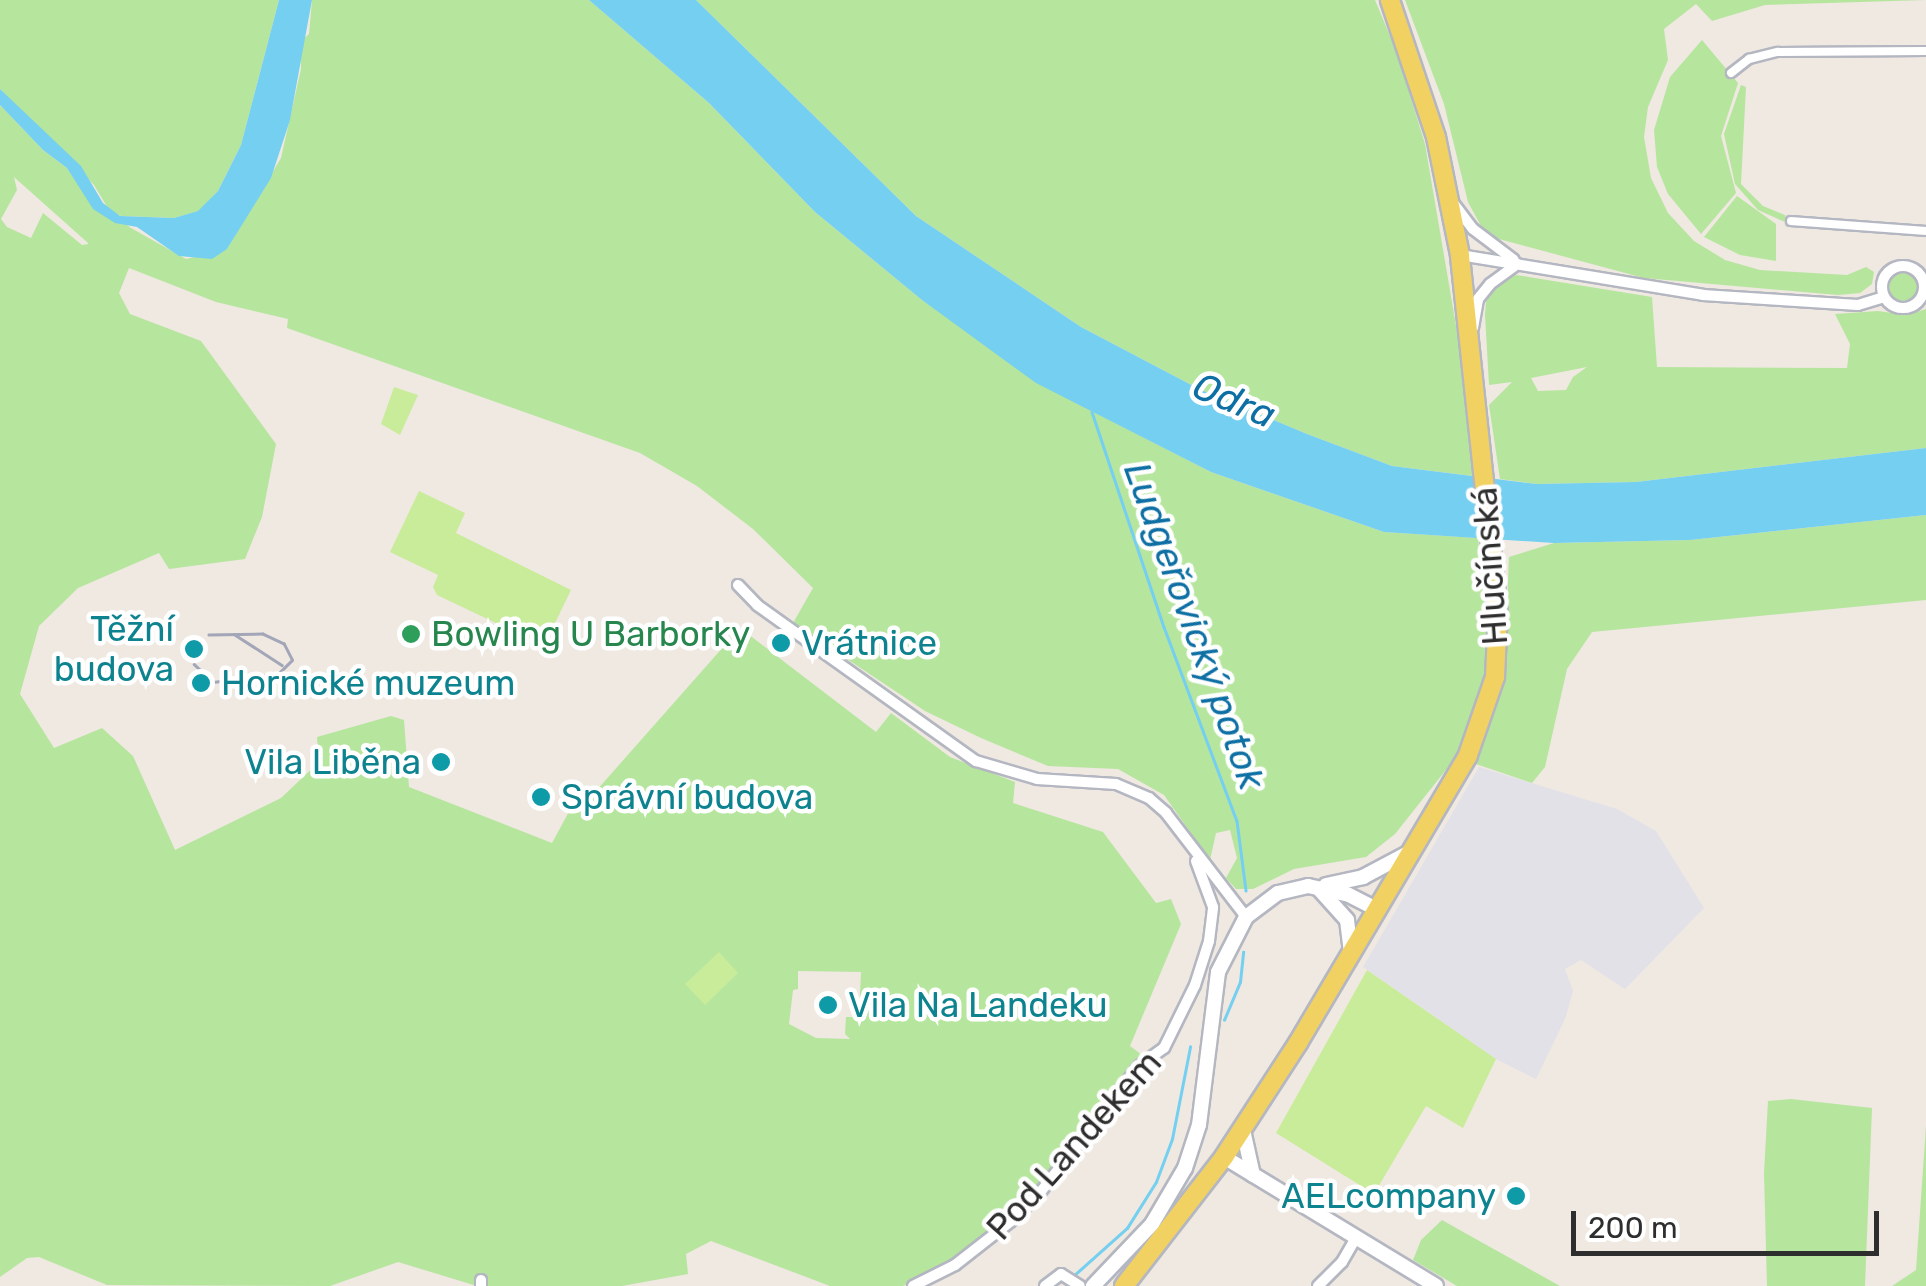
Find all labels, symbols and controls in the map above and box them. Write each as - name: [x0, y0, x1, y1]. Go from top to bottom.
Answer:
- water label: Odra: [1186, 363, 1282, 439]
- water label: Ludgeřovický potok: [1113, 456, 1275, 796]
- street label: Hlučínská: [1464, 486, 1516, 646]
- place label: Těžní budova: [54, 608, 174, 690]
- place label: Bowling U Barborky: [431, 613, 750, 655]
- place label: Vrátnice: [801, 622, 937, 664]
- marker: Bowling U Barborky: [400, 623, 422, 645]
- marker: Vrátnice: [770, 632, 792, 654]
- marker: Těžní budova: [183, 638, 205, 660]
- place label: Hornické muzeum: [221, 662, 515, 704]
- marker: Hornické muzeum: [190, 672, 212, 694]
- place label: Vila Liběna: [244, 741, 421, 783]
- marker: Vila Liběna: [430, 751, 452, 773]
- place label: Správní budova: [561, 776, 813, 818]
- marker: Správní budova: [530, 786, 552, 808]
- place label: Vila Na Landeku: [848, 984, 1108, 1026]
- marker: Vila Na Landeku: [817, 994, 839, 1016]
- street label: Pod Landekem: [978, 1042, 1170, 1248]
- place label: AELcompany: [1281, 1175, 1496, 1217]
- marker: AELcompany: [1505, 1185, 1527, 1207]
- scale bar: [1576, 1191, 1884, 1253]
- text: 200 m: [1588, 1210, 1678, 1246]

